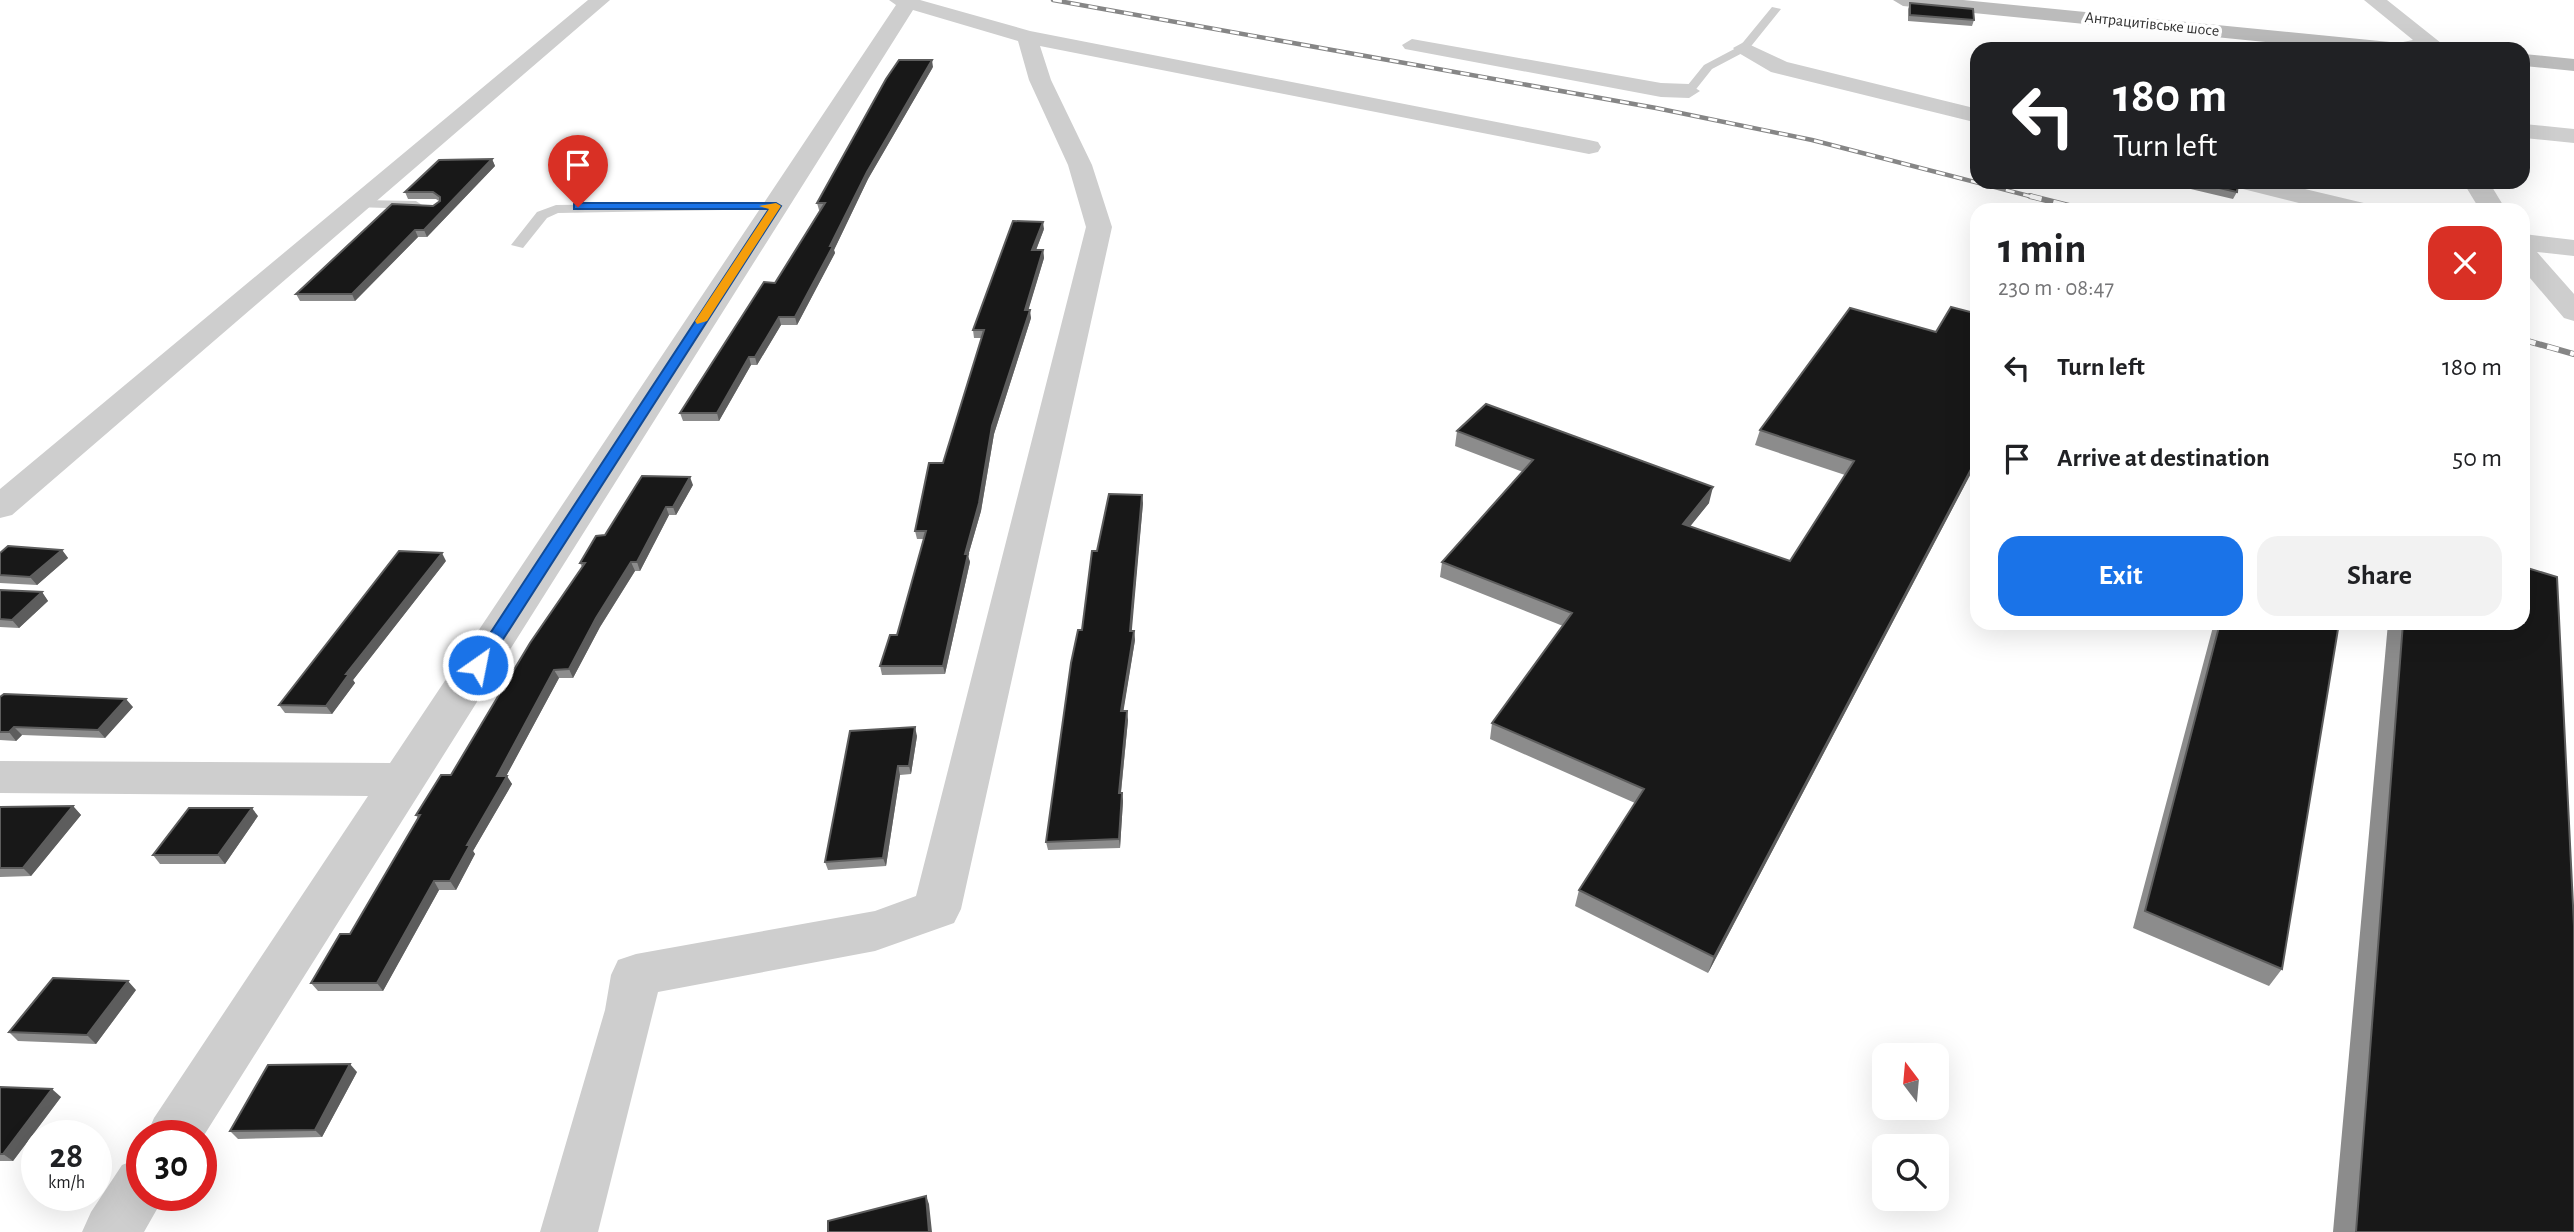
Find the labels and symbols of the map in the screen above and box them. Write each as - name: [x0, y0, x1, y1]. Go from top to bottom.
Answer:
- street label: Антрацитівське шосе: [2084, 9, 2220, 39]
- pin: [548, 135, 608, 207]
- position arrow: [441, 628, 515, 702]
- north arrow: [1872, 1043, 1950, 1120]
- speed limit sign: 30: [126, 1120, 217, 1211]

